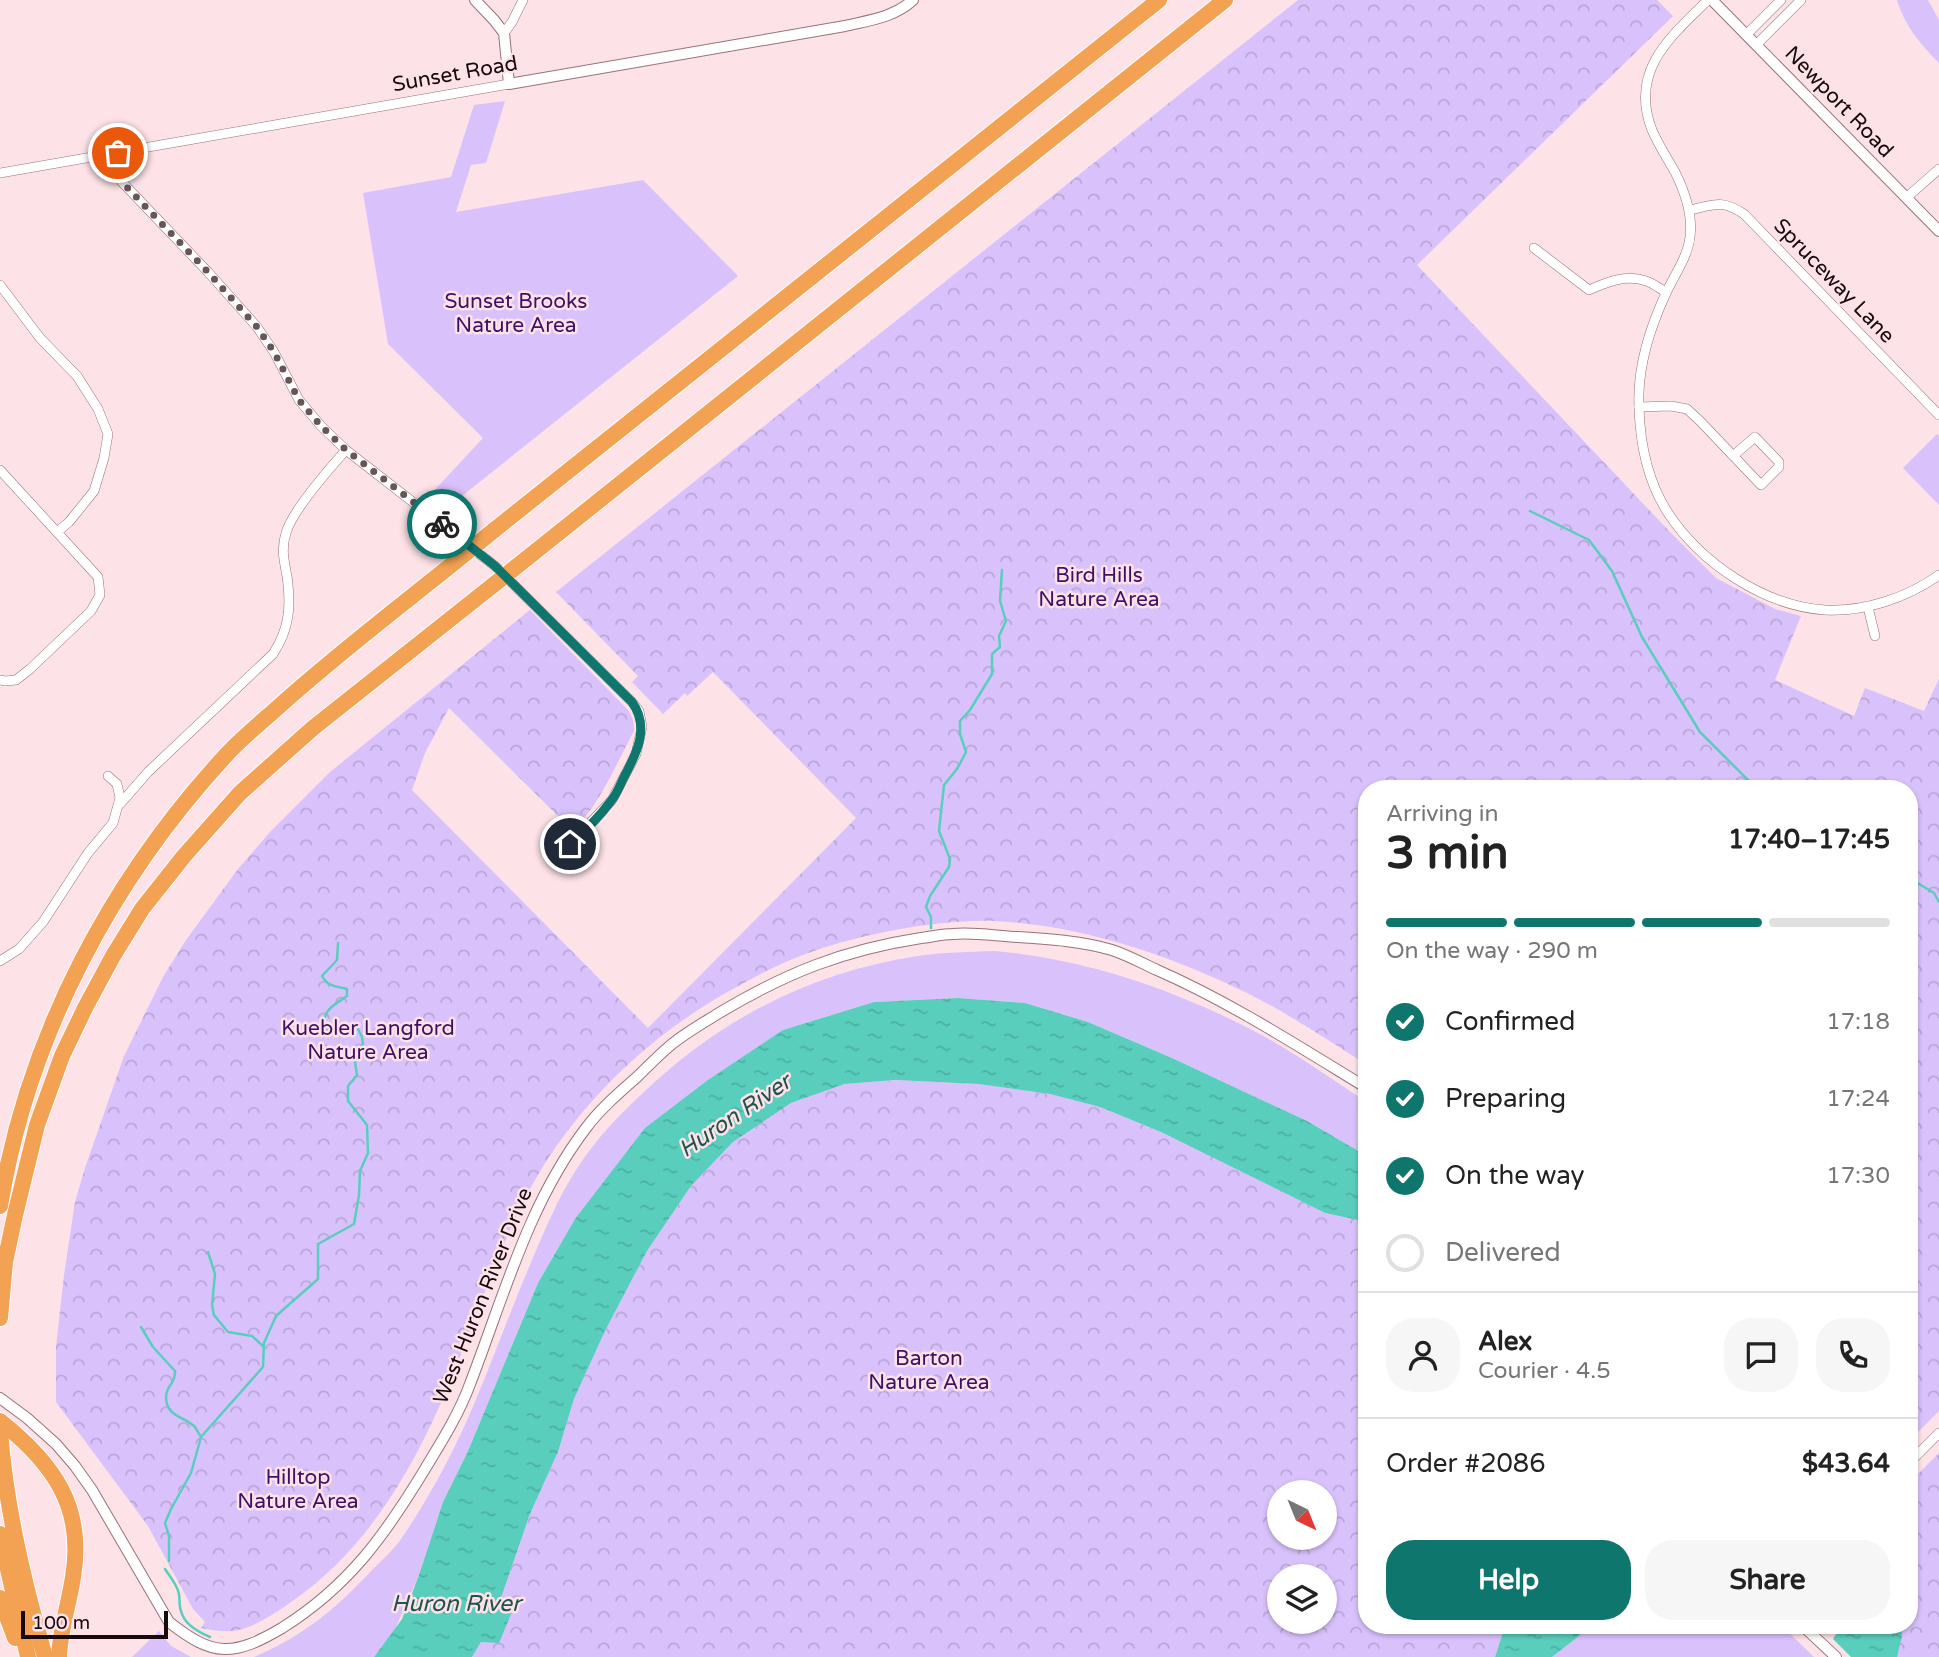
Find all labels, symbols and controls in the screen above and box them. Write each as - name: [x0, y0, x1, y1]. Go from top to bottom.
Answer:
- street label: Newport Road: [1780, 41, 1898, 163]
- street label: Sunset Road: [391, 51, 519, 97]
- pin: [88, 123, 148, 183]
- icon: bag: [99, 134, 137, 172]
- street label: Spruceway Lane: [1768, 214, 1900, 348]
- park label: Sunset Brooks Nature Area: [445, 289, 587, 338]
- courier: [407, 489, 477, 559]
- icon: bike: [423, 505, 461, 543]
- park label: Bird Hills Nature Area: [1038, 563, 1160, 612]
- text: Arriving in: [1386, 800, 1499, 828]
- pin: [540, 814, 600, 874]
- text: 17:40–17:45: [1728, 824, 1890, 855]
- icon: home: [551, 825, 589, 863]
- text: 3 min: [1386, 826, 1509, 881]
- text: On the way · 290 m: [1386, 937, 1598, 965]
- icon: check: [1386, 1003, 1424, 1041]
- text: Confirmed: [1445, 1006, 1575, 1037]
- text: 17:18: [1826, 1008, 1890, 1036]
- park label: Kuebler Langford Nature Area: [281, 1016, 455, 1065]
- water label: Huron River: [674, 1066, 799, 1164]
- icon: check: [1386, 1080, 1424, 1118]
- text: Preparing: [1445, 1083, 1566, 1114]
- text: 17:24: [1826, 1085, 1890, 1113]
- icon: check: [1386, 1157, 1424, 1195]
- text: On the way: [1445, 1160, 1585, 1191]
- text: 17:30: [1826, 1162, 1890, 1190]
- street label: West Huron River Drive: [428, 1184, 538, 1408]
- text: Delivered: [1445, 1237, 1561, 1268]
- button: person: [1386, 1318, 1460, 1392]
- button: chat: [1724, 1318, 1798, 1392]
- button: phone: [1816, 1318, 1890, 1392]
- text: Alex: [1478, 1326, 1532, 1357]
- park label: Barton Nature Area: [868, 1346, 990, 1395]
- text: Courier · 4.5: [1478, 1357, 1611, 1385]
- text: Order #2086: [1386, 1448, 1546, 1479]
- text: $43.64: [1802, 1448, 1890, 1479]
- park label: Hilltop Nature Area: [237, 1465, 359, 1514]
- north arrow: [1267, 1480, 1337, 1550]
- map controls: [1267, 1480, 1337, 1634]
- button: Help: [1386, 1540, 1631, 1620]
- button: Share: [1645, 1540, 1890, 1620]
- button: layers: [1267, 1564, 1337, 1634]
- water label: Huron River: [391, 1590, 524, 1618]
- scale bar: [21, 1608, 168, 1640]
- text: 100 m: [32, 1612, 90, 1634]

